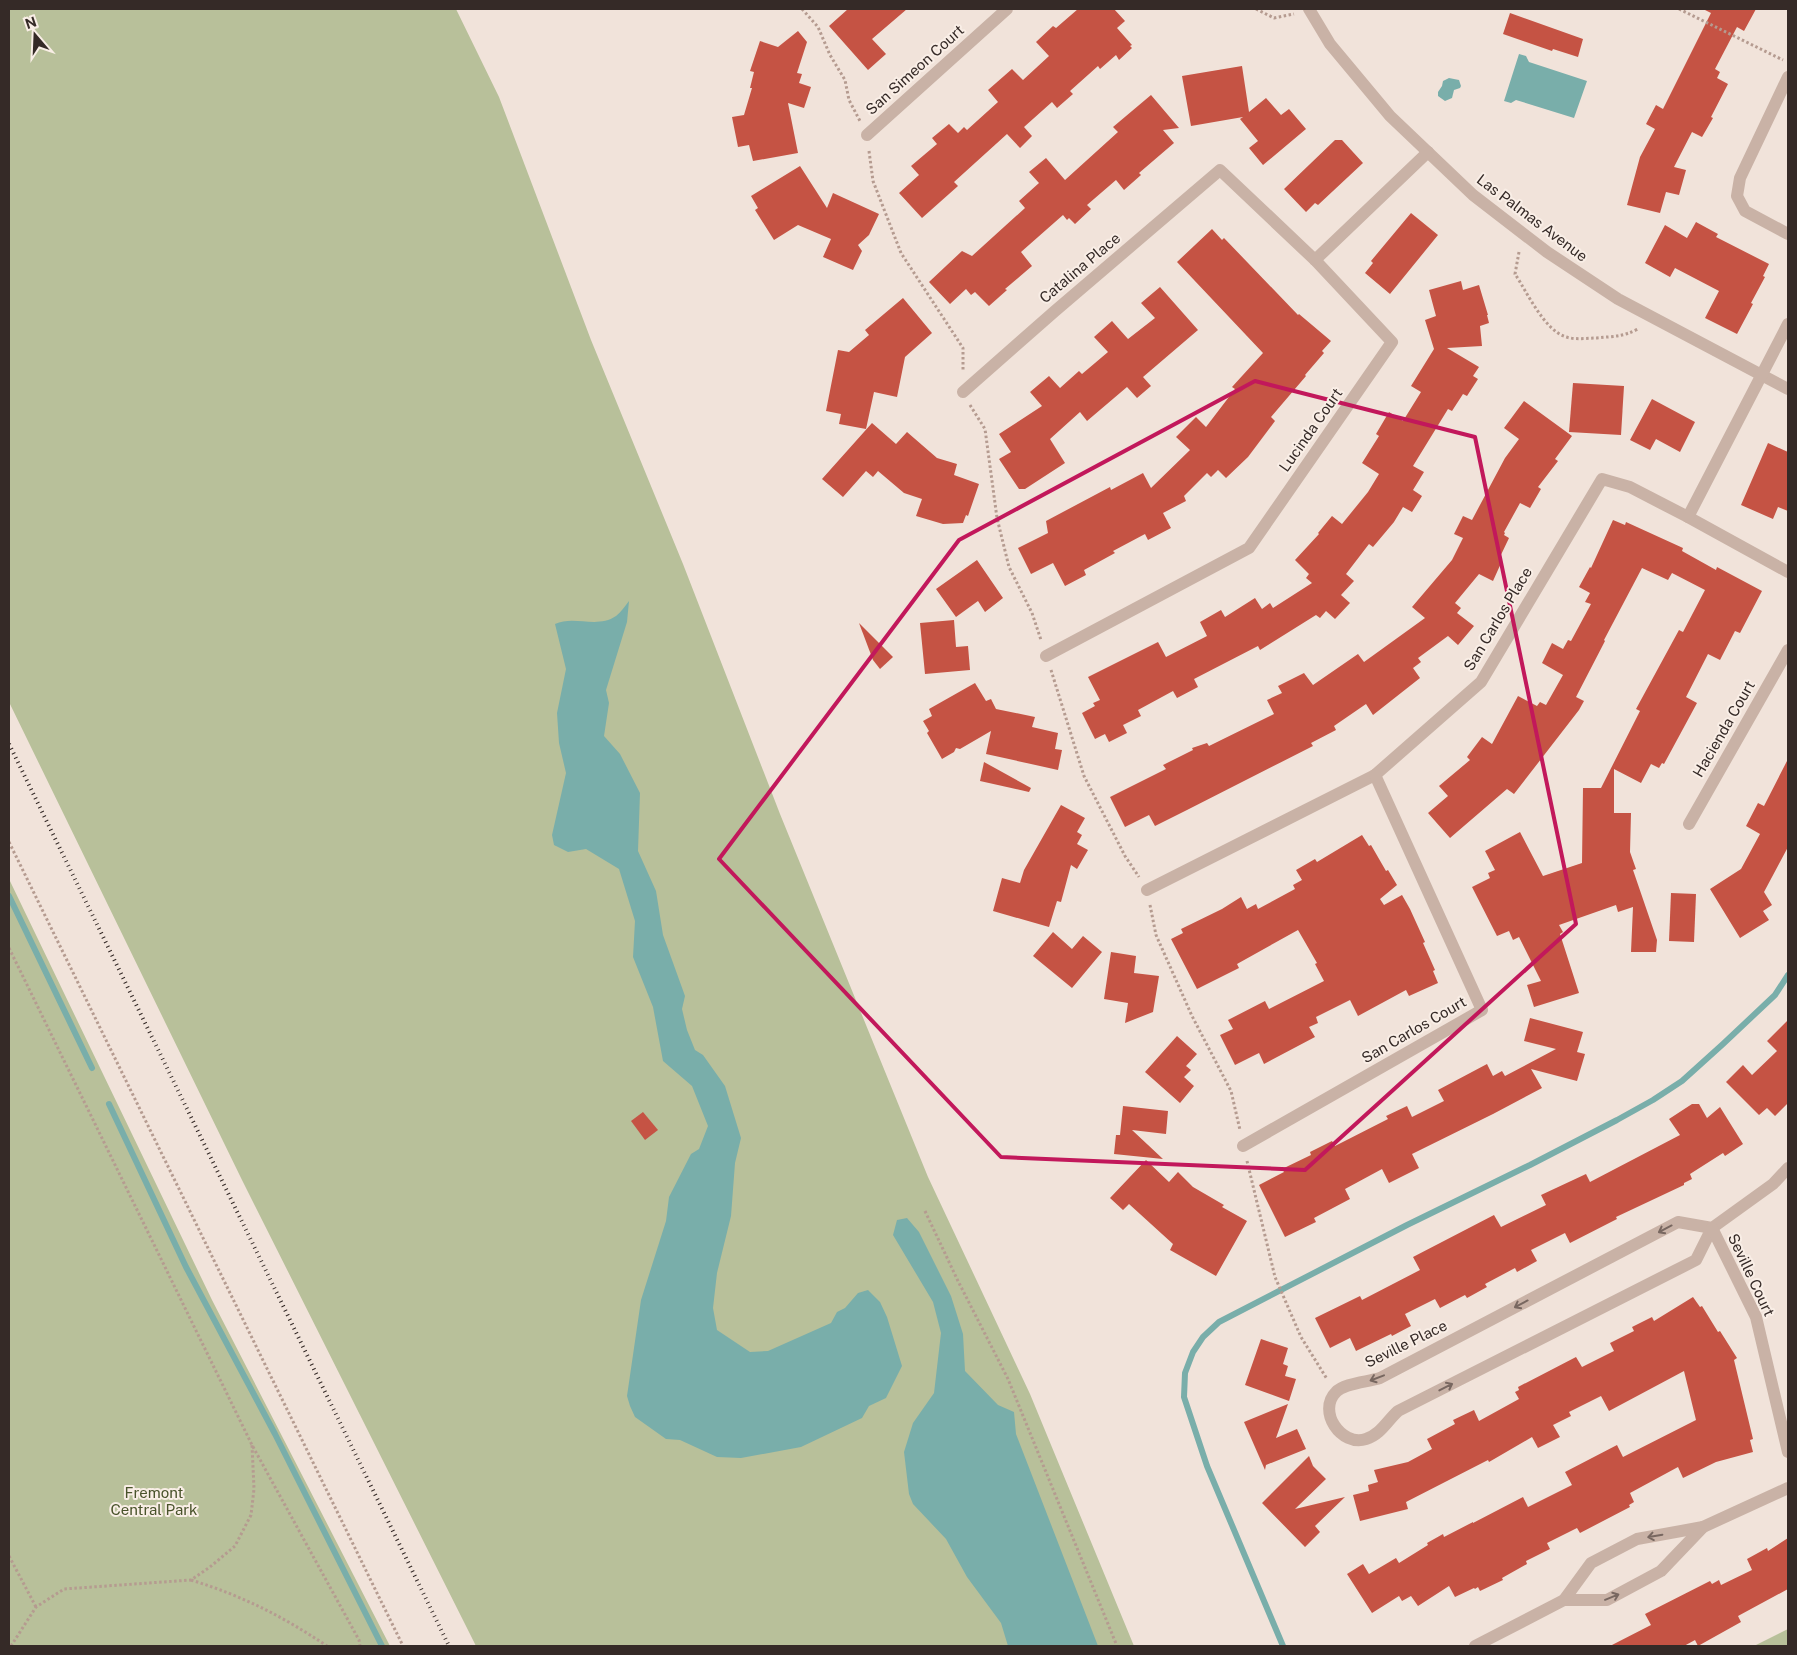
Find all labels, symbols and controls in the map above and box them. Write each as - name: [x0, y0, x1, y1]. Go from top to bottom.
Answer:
- north arrow: [10, 10, 60, 60]
- text: N: [23, 13, 39, 32]
- street label: San Simeon Court: [862, 21, 967, 118]
- street label: Las Palmas Avenue: [1474, 171, 1591, 265]
- street label: Catalina Place: [1036, 229, 1123, 306]
- street label: Lucinda Court: [1276, 385, 1346, 475]
- street label: San Carlos Place: [1460, 564, 1535, 674]
- street label: Hacienda Court: [1689, 677, 1758, 780]
- street label: San Carlos Court: [1358, 993, 1469, 1066]
- one-way arrow: [1658, 1224, 1673, 1234]
- street label: Seville Court: [1725, 1231, 1778, 1319]
- one-way arrow: [1514, 1300, 1529, 1309]
- street label: Seville Place: [1362, 1316, 1450, 1371]
- one-way arrow: [1369, 1374, 1385, 1383]
- one-way arrow: [1438, 1382, 1453, 1391]
- park label: Fremont Central Park: [110, 1484, 198, 1518]
- one-way arrow: [1648, 1531, 1664, 1541]
- one-way arrow: [1604, 1591, 1619, 1601]

